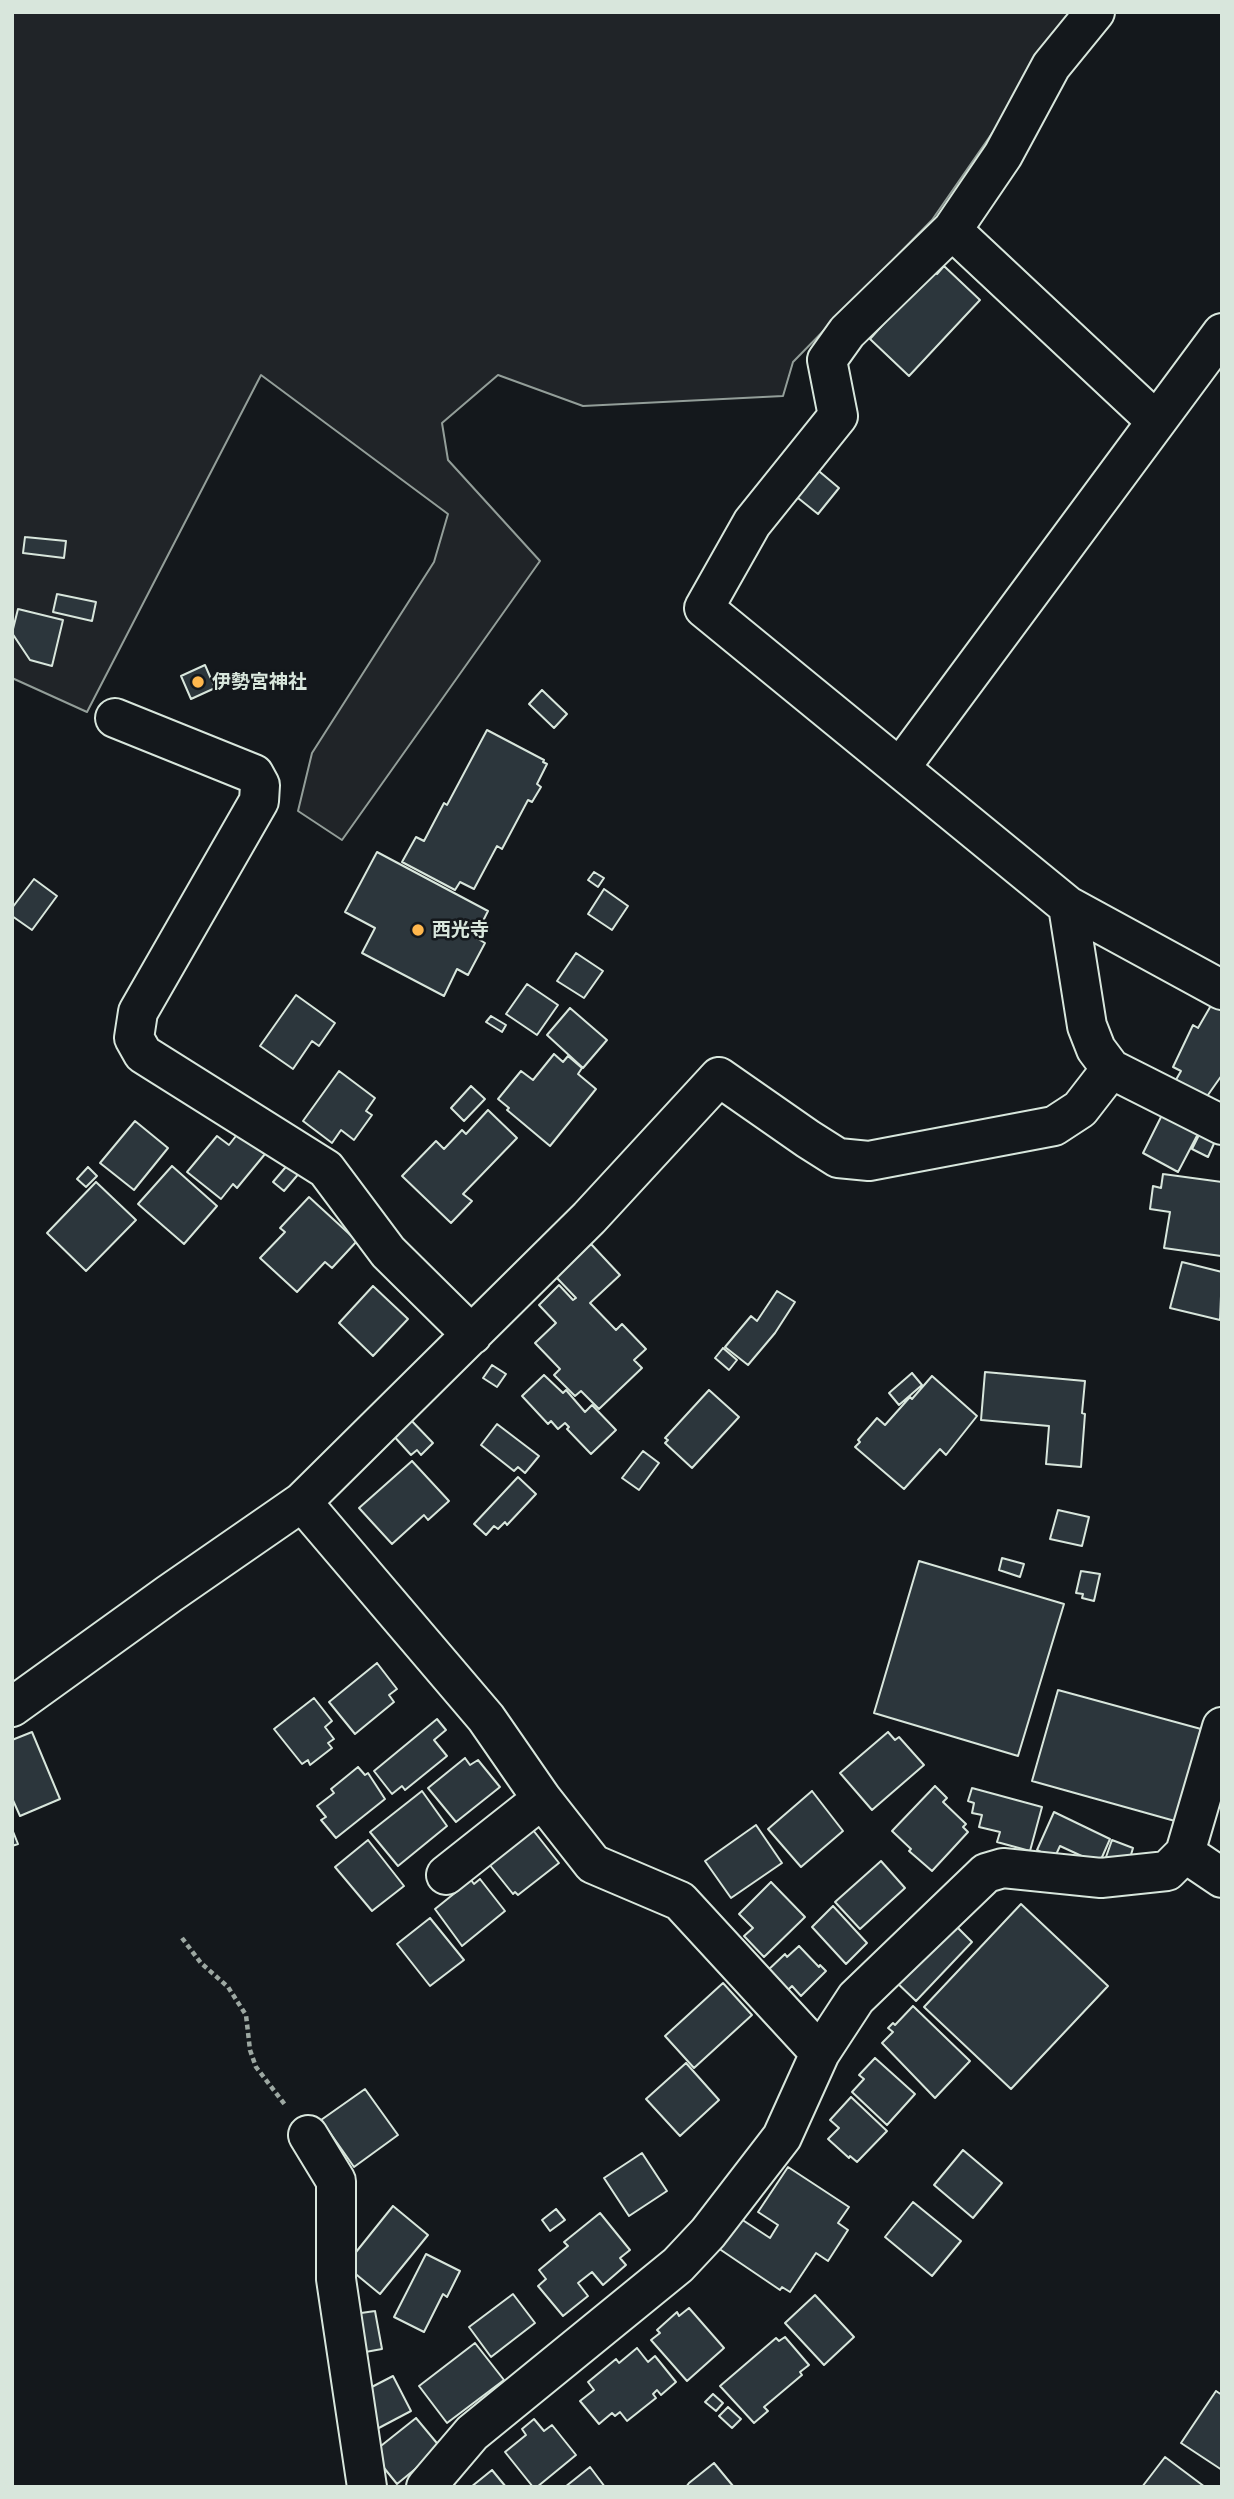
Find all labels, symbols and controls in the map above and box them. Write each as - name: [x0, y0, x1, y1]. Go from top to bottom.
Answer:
- place label: 伊勢宮神社: [212, 671, 307, 693]
- marker: 伊勢宮神社: [190, 674, 206, 690]
- place label: 西光寺: [432, 919, 489, 941]
- marker: 西光寺: [410, 922, 426, 938]

